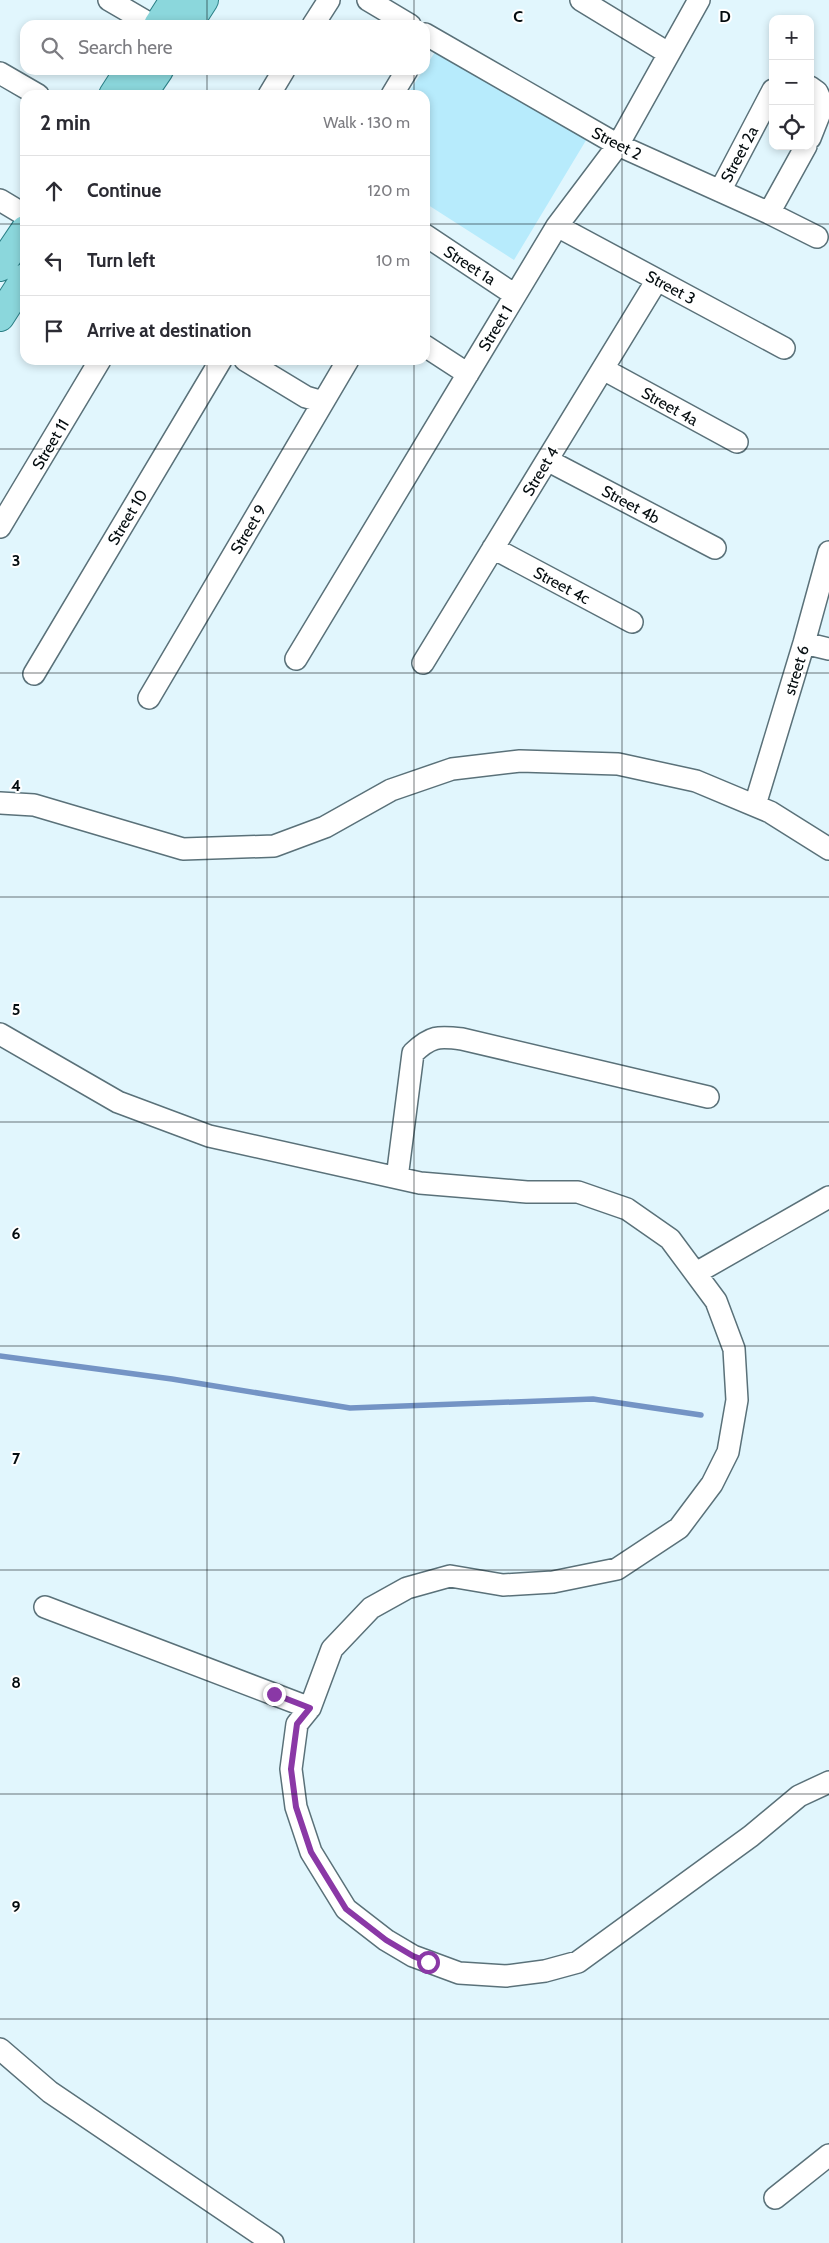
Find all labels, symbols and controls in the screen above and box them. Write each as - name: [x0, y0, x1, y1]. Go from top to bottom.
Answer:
- text: C: [513, 7, 523, 26]
- text: D: [719, 7, 731, 26]
- map controls: [769, 15, 814, 150]
- button: +: [769, 15, 814, 60]
- search box: [20, 20, 430, 75]
- icon: search: [38, 34, 66, 62]
- text: Search here: [78, 36, 172, 59]
- button: −: [769, 60, 814, 105]
- button: locate: [769, 105, 814, 150]
- text: 2 min: [40, 110, 91, 135]
- text: Walk · 130 m: [323, 113, 410, 132]
- street label: Street 2: [589, 123, 645, 164]
- street label: Street 2a: [717, 123, 762, 186]
- icon: ahead: [40, 177, 68, 205]
- text: Continue: [87, 179, 161, 202]
- text: 120 m: [368, 181, 410, 200]
- street label: Street 1a: [440, 242, 499, 289]
- icon: left: [40, 247, 68, 275]
- text: Turn left: [87, 249, 155, 272]
- text: 10 m: [376, 251, 410, 270]
- street label: Street 3: [643, 267, 699, 308]
- street label: Street 1: [474, 302, 516, 355]
- icon: arrive: [40, 317, 68, 345]
- text: Arrive at destination: [87, 319, 251, 342]
- street label: Street 4a: [638, 383, 702, 430]
- street label: Street 11: [28, 416, 73, 473]
- street label: Street 4: [518, 443, 562, 499]
- street label: Street 4b: [599, 481, 663, 528]
- street label: Street 10: [104, 486, 151, 548]
- street label: Street 9: [226, 501, 270, 557]
- text: 3: [12, 551, 20, 570]
- street label: Street 4c: [530, 563, 593, 608]
- street label: street 6: [780, 643, 813, 697]
- text: 4: [11, 776, 21, 795]
- text: 5: [12, 1000, 20, 1019]
- text: 6: [12, 1224, 21, 1243]
- text: 7: [12, 1449, 21, 1468]
- text: 8: [11, 1673, 21, 1692]
- route end: [263, 1683, 286, 1706]
- text: 9: [12, 1897, 21, 1916]
- route start: [417, 1951, 440, 1974]

